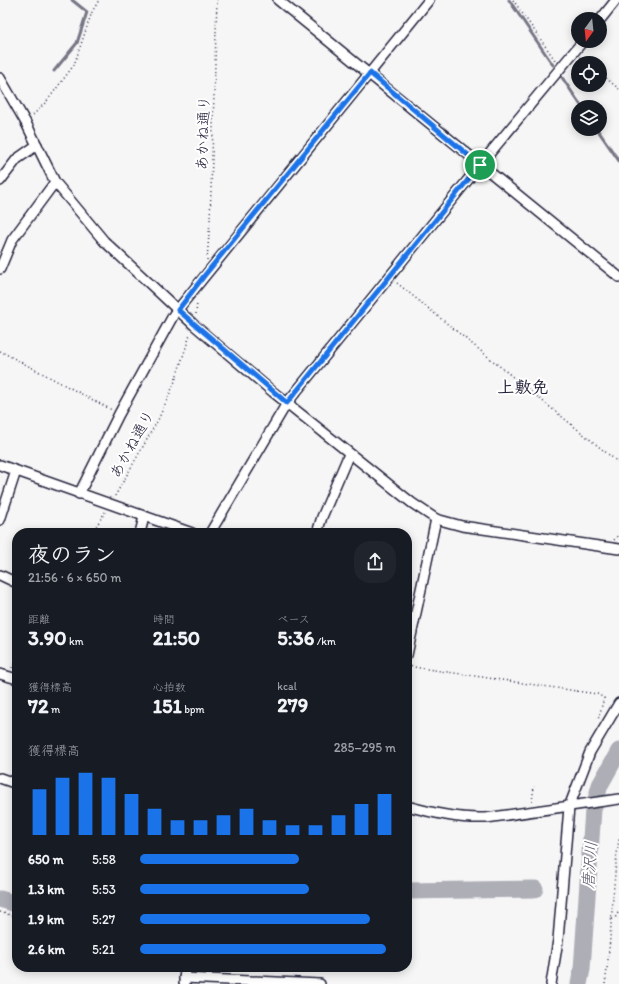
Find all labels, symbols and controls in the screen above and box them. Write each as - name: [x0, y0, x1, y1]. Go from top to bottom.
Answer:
- north arrow: [571, 12, 607, 48]
- map controls: [571, 12, 607, 136]
- button: locate: [571, 56, 607, 92]
- street label: あかね通り: [193, 95, 213, 171]
- button: layers: [571, 100, 607, 136]
- pin: [463, 148, 497, 182]
- icon: arrive: [469, 154, 491, 176]
- district label: 上敷免: [498, 377, 549, 397]
- street label: あかね通り: [106, 407, 158, 481]
- text: 夜のラン: [28, 541, 116, 568]
- button: share: [354, 541, 396, 583]
- text: 21:56 · 6 × 650 m: [28, 570, 121, 585]
- text: 距離: [28, 613, 50, 626]
- text: 時間: [153, 613, 175, 626]
- text: ペース: [277, 613, 310, 626]
- text: 3.90: [28, 626, 67, 650]
- text: 21:50: [153, 626, 200, 650]
- text: 5:36: [277, 626, 314, 650]
- text: km: [67, 635, 84, 648]
- text: /km: [314, 635, 336, 648]
- text: kcal: [277, 680, 297, 693]
- text: 獲得標高: [28, 681, 72, 694]
- text: 心拍数: [153, 681, 186, 694]
- text: 279: [277, 693, 308, 717]
- text: 72: [28, 694, 48, 718]
- text: 151: [153, 694, 182, 718]
- text: m: [48, 703, 60, 716]
- text: bpm: [182, 703, 205, 716]
- text: 285–295 m: [334, 740, 396, 755]
- text: 獲得標高: [28, 743, 80, 758]
- water label: 唐沢川: [578, 840, 601, 890]
- text: 650 m: [28, 852, 64, 867]
- text: 5:58: [92, 852, 116, 867]
- text: 1.3 km: [28, 882, 64, 897]
- text: 5:53: [92, 882, 116, 897]
- text: 1.9 km: [28, 912, 64, 927]
- text: 5:27: [92, 912, 115, 927]
- text: 2.6 km: [28, 942, 65, 957]
- text: 5:21: [92, 942, 115, 957]

